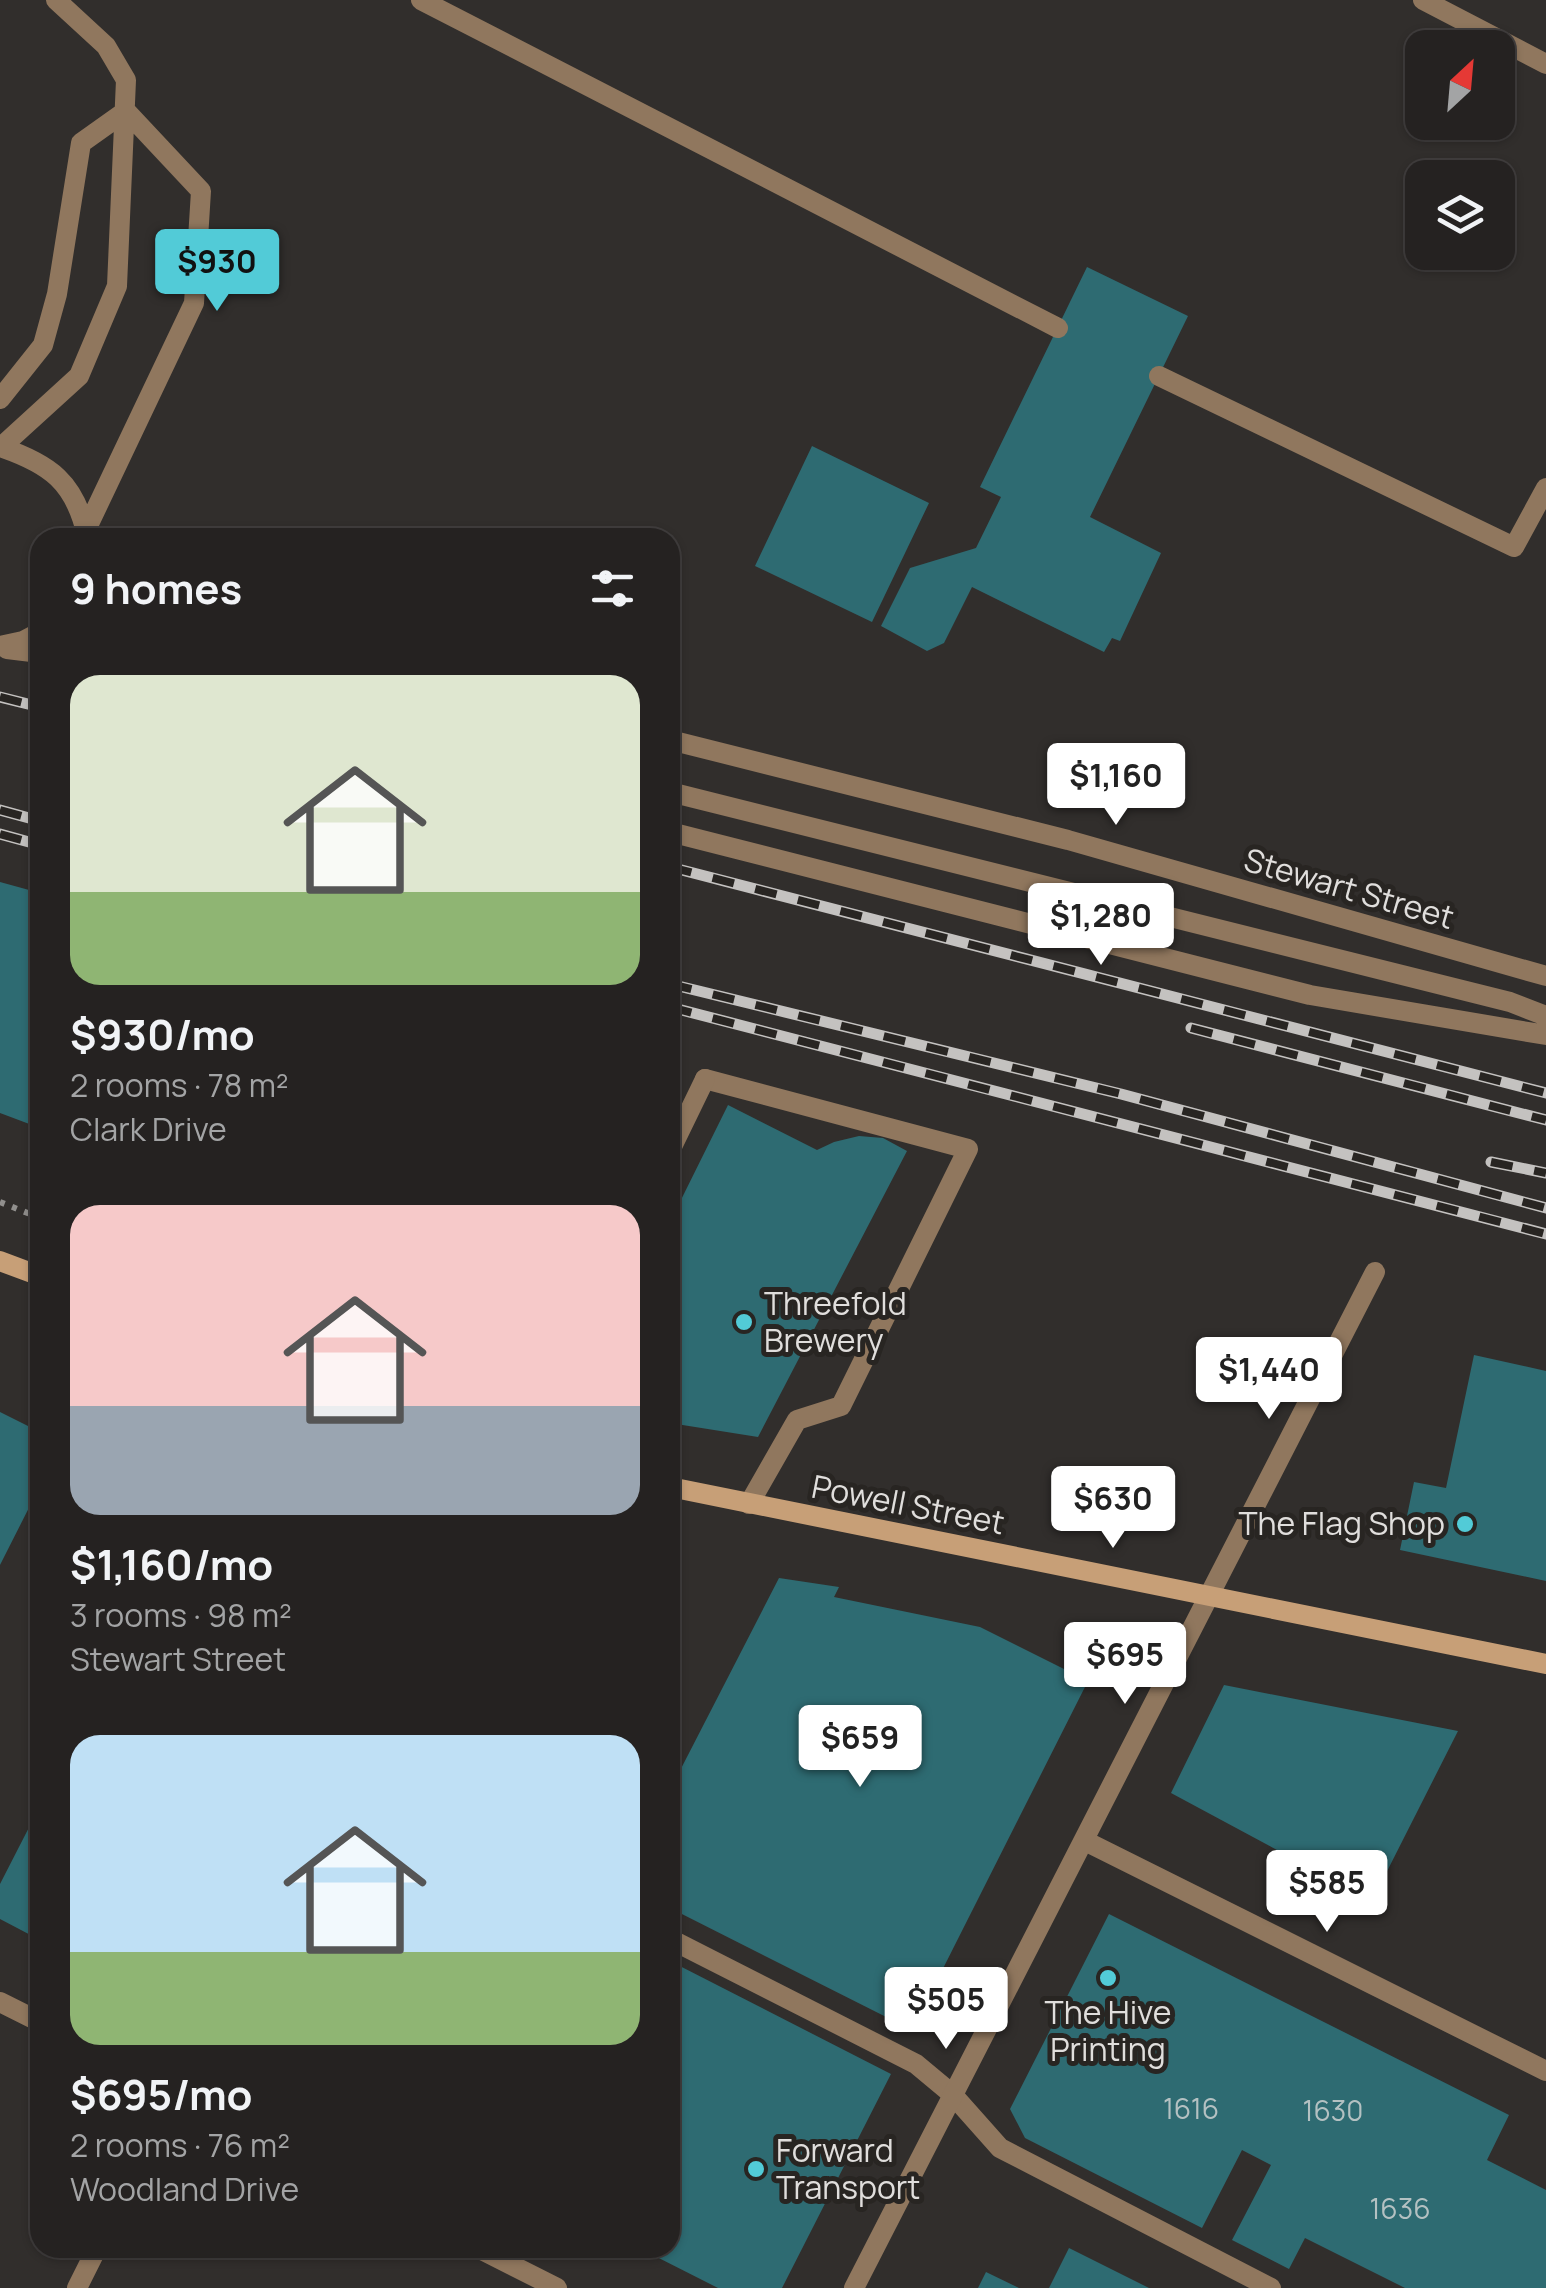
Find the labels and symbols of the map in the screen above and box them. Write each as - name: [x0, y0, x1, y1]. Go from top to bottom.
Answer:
- north arrow: [1405, 30, 1515, 140]
- pin: $930: [158, 229, 276, 314]
- pin: $1,160: [1035, 743, 1197, 828]
- street label: Stewart Street: [1239, 837, 1459, 939]
- pin: $1,280: [1020, 883, 1182, 968]
- place label: Threefold Brewery: [764, 1281, 907, 1362]
- marker: Threefold Brewery: [733, 1311, 755, 1333]
- pin: $1,440: [1188, 1337, 1350, 1422]
- street label: Powell Street: [808, 1464, 1008, 1544]
- pin: $630: [1054, 1466, 1172, 1551]
- place label: The Flag Shop: [1238, 1501, 1445, 1545]
- marker: The Flag Shop: [1454, 1513, 1476, 1535]
- pin: $695: [1066, 1622, 1184, 1707]
- pin: $659: [801, 1705, 919, 1790]
- pin: $585: [1268, 1850, 1386, 1935]
- pin: $505: [887, 1967, 1005, 2052]
- marker: The Hive Printing: [1097, 1967, 1119, 1989]
- place label: The Hive Printing: [1045, 1990, 1171, 2071]
- house number: 1616: [1163, 2089, 1219, 2127]
- house number: 1630: [1303, 2091, 1363, 2129]
- place label: Forward Transport: [776, 2128, 920, 2209]
- marker: Forward Transport: [745, 2158, 767, 2180]
- house number: 1636: [1369, 2189, 1431, 2227]

